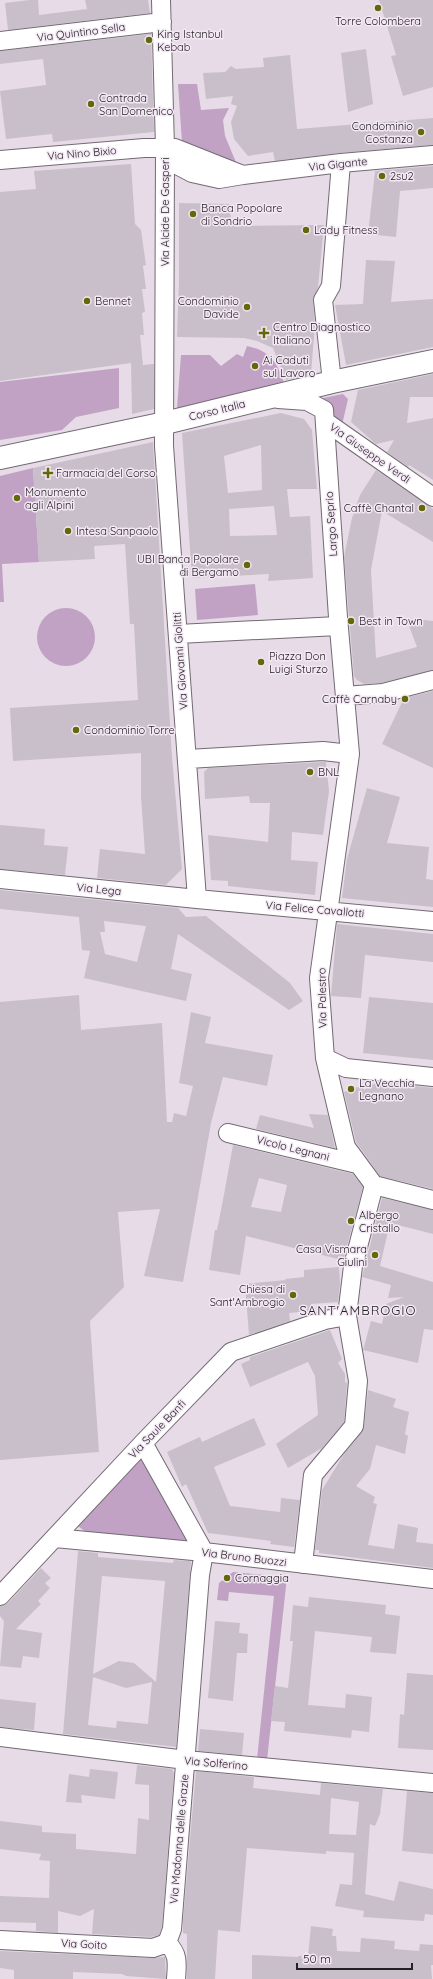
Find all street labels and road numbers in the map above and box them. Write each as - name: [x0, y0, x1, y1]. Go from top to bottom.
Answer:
- street label: Via Quintino Sella: [36, 20, 126, 44]
- street label: Via Nino Bixio: [47, 143, 118, 163]
- street label: Via Gigante: [308, 154, 368, 174]
- street label: Via Alcide De Gasperi: [158, 157, 172, 267]
- street label: Corso Italia: [187, 396, 247, 424]
- street label: Via Giuseppe Verdi: [327, 420, 413, 486]
- street label: Largo Seprio: [322, 491, 340, 557]
- street label: Via Giovanni Giolitti: [170, 612, 190, 710]
- street label: Via Lega: [76, 880, 122, 898]
- street label: Via Felice Cavallotti: [265, 898, 365, 920]
- street label: Via Palestro: [314, 967, 330, 1028]
- street label: Vicolo Legnani: [255, 1132, 331, 1164]
- street label: Via Saule Banfi: [125, 1397, 189, 1461]
- street label: Via Bruno Buozzi: [201, 1545, 287, 1569]
- street label: Via Solferino: [183, 1753, 249, 1773]
- street label: Via Madonna delle Grazie: [166, 1774, 192, 1904]
- street label: Via Goito: [61, 1936, 108, 1952]

